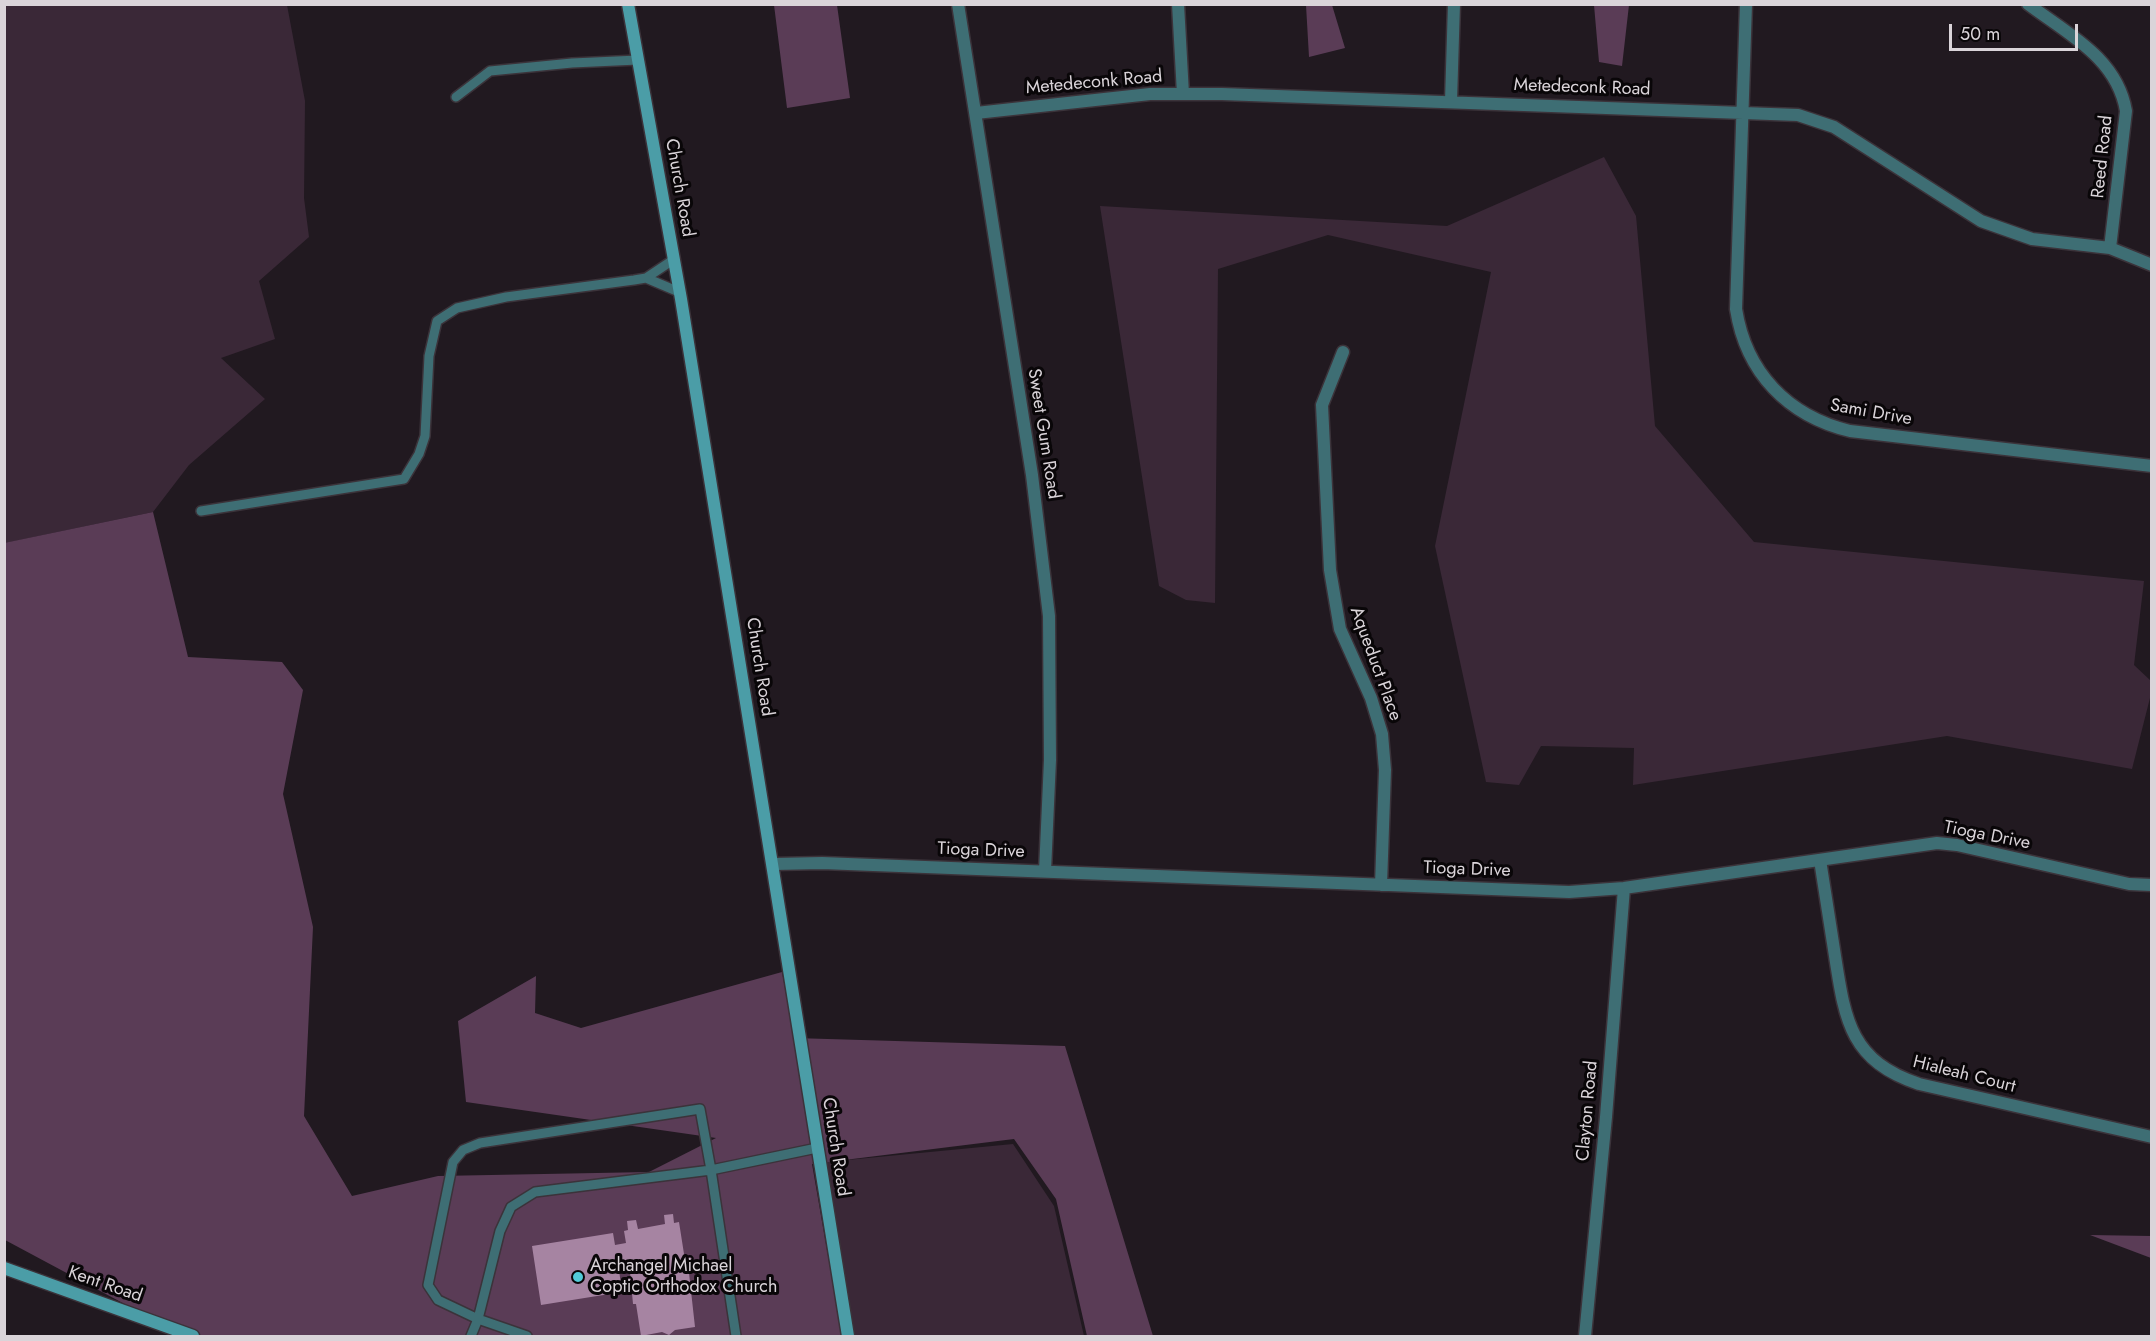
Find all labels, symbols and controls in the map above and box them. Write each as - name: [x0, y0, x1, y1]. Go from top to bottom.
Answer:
- scale bar: [1952, 12, 2081, 50]
- text: 50 m: [1960, 21, 2000, 47]
- street label: Metedeconk Road: [1025, 66, 1163, 100]
- street label: Metedeconk Road: [1513, 75, 1651, 101]
- street label: Reed Road: [2088, 115, 2118, 199]
- street label: Church Road: [660, 137, 698, 239]
- street label: Sweet Gum Road: [1022, 367, 1064, 501]
- street label: Sami Drive: [1828, 395, 1914, 431]
- street label: Aqueduct Place: [1344, 604, 1406, 724]
- street label: Church Road: [741, 616, 777, 718]
- street label: Tioga Drive: [1942, 817, 2032, 855]
- street label: Tioga Drive: [937, 839, 1025, 863]
- street label: Tioga Drive: [1423, 858, 1511, 882]
- street label: Hialeah Court: [1910, 1052, 2018, 1098]
- street label: Clayton Road: [1573, 1060, 1603, 1162]
- street label: Church Road: [817, 1096, 853, 1198]
- place label: Archangel Michael Coptic Orthodox Church: [590, 1256, 777, 1298]
- street label: Kent Road: [65, 1262, 145, 1308]
- marker: Archangel Michael Coptic Orthodox Church: [571, 1270, 585, 1284]

